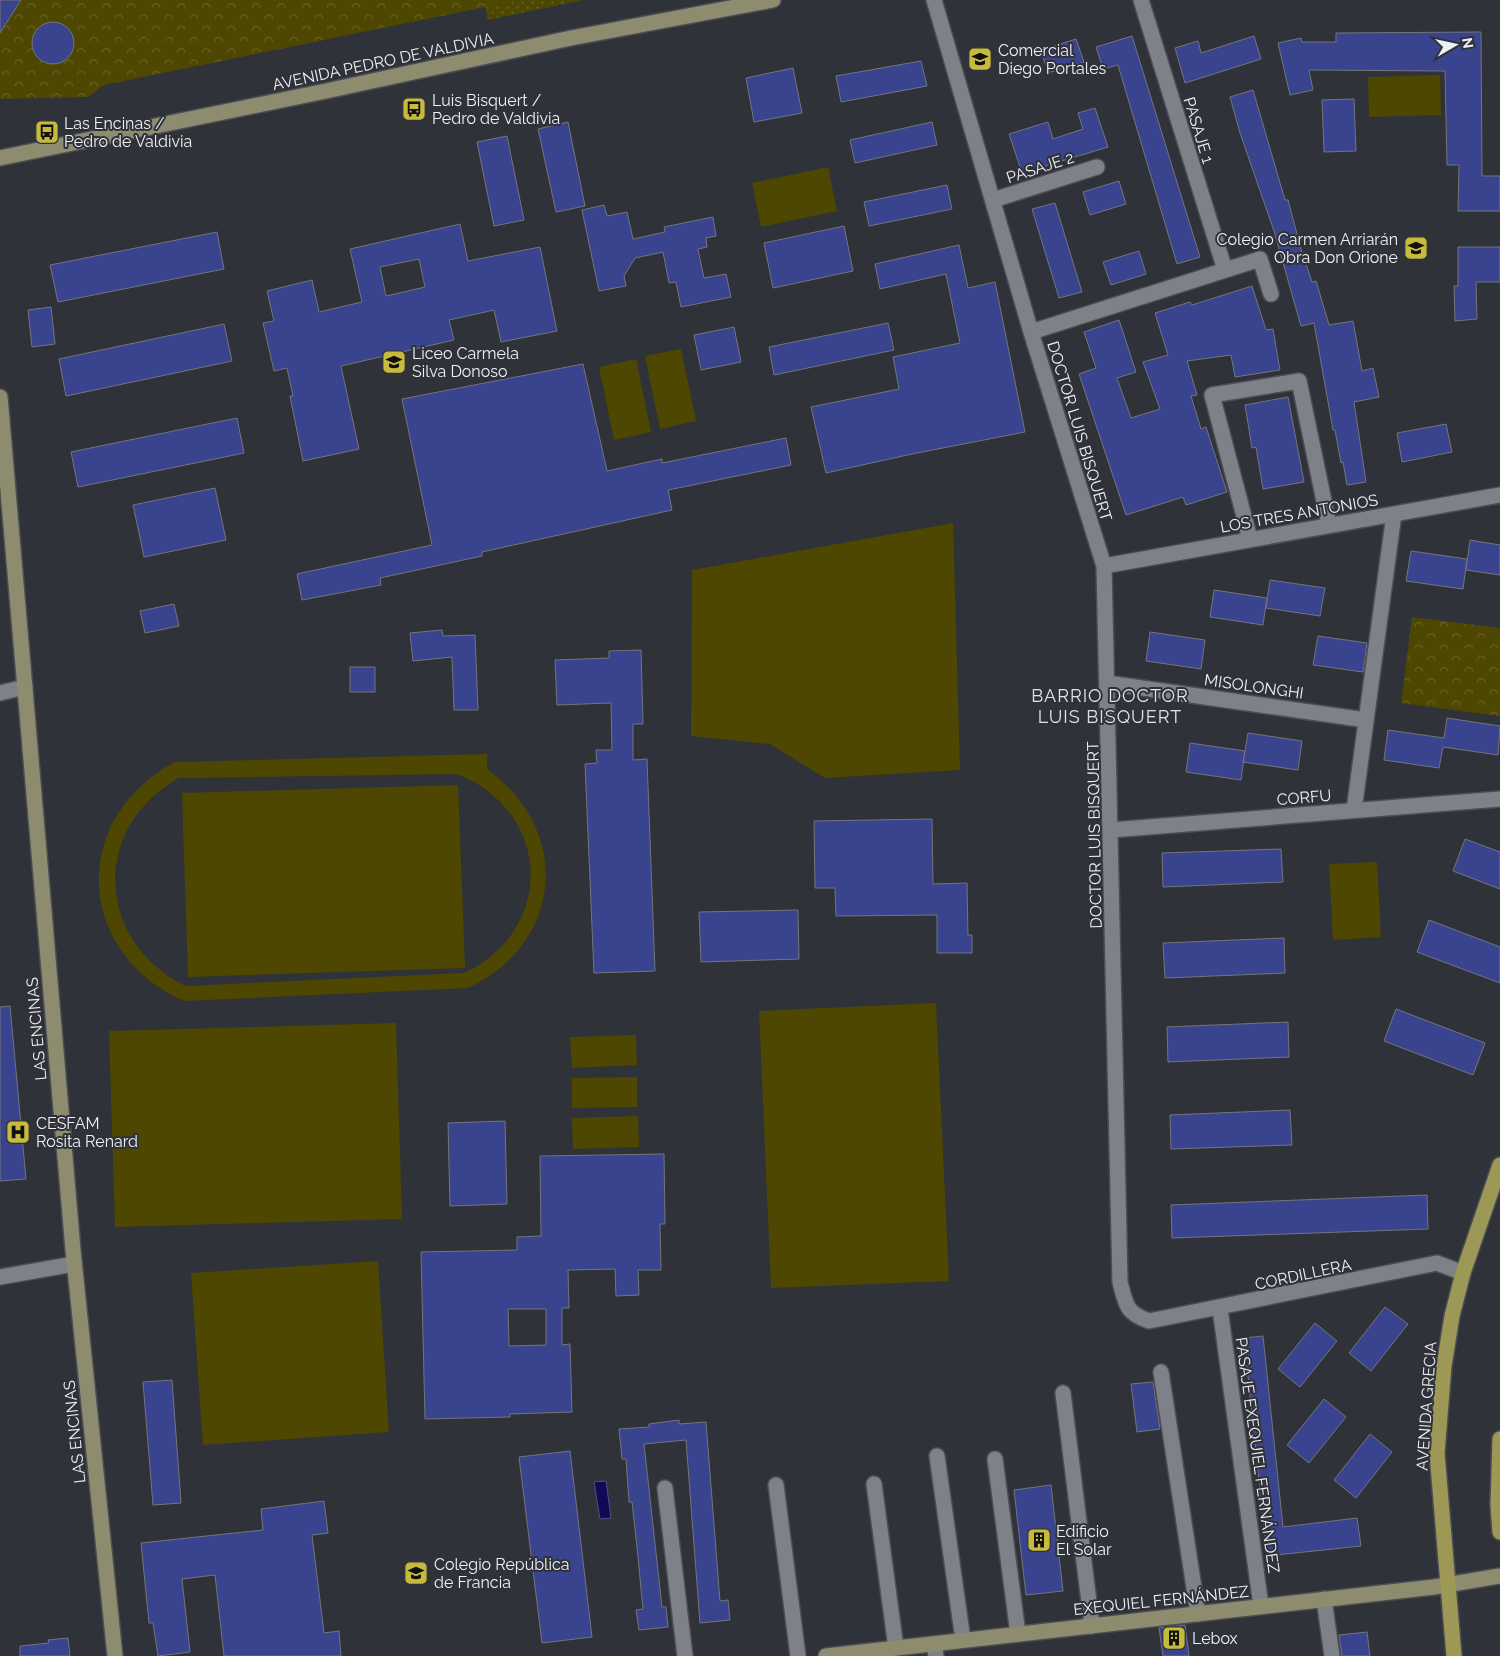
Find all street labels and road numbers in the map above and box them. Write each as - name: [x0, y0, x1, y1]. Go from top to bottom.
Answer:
- street label: AVENIDA PEDRO DE VALDIVIA: [271, 29, 496, 94]
- street label: PASAJE 1: [1179, 95, 1218, 166]
- street label: PASAJE 2: [1004, 148, 1076, 187]
- street label: DOCTOR LUIS BISQUERT: [1043, 339, 1116, 524]
- street label: LOS TRES ANTONIOS: [1219, 490, 1380, 537]
- street label: MISOLONGHI: [1203, 670, 1305, 703]
- street label: DOCTOR LUIS BISQUERT: [1083, 741, 1106, 929]
- street label: CORFU: [1276, 786, 1332, 809]
- street label: LAS ENCINAS: [22, 976, 50, 1081]
- street label: CORDILLERA: [1253, 1255, 1353, 1294]
- street label: PASAJE EXEQUIEL FERNÁNDEZ: [1232, 1336, 1284, 1574]
- street label: AVENIDA GRECIA: [1413, 1341, 1441, 1471]
- street label: LAS ENCINAS: [60, 1379, 89, 1484]
- street label: EXEQUIEL FERNÁNDEZ: [1072, 1581, 1250, 1619]

